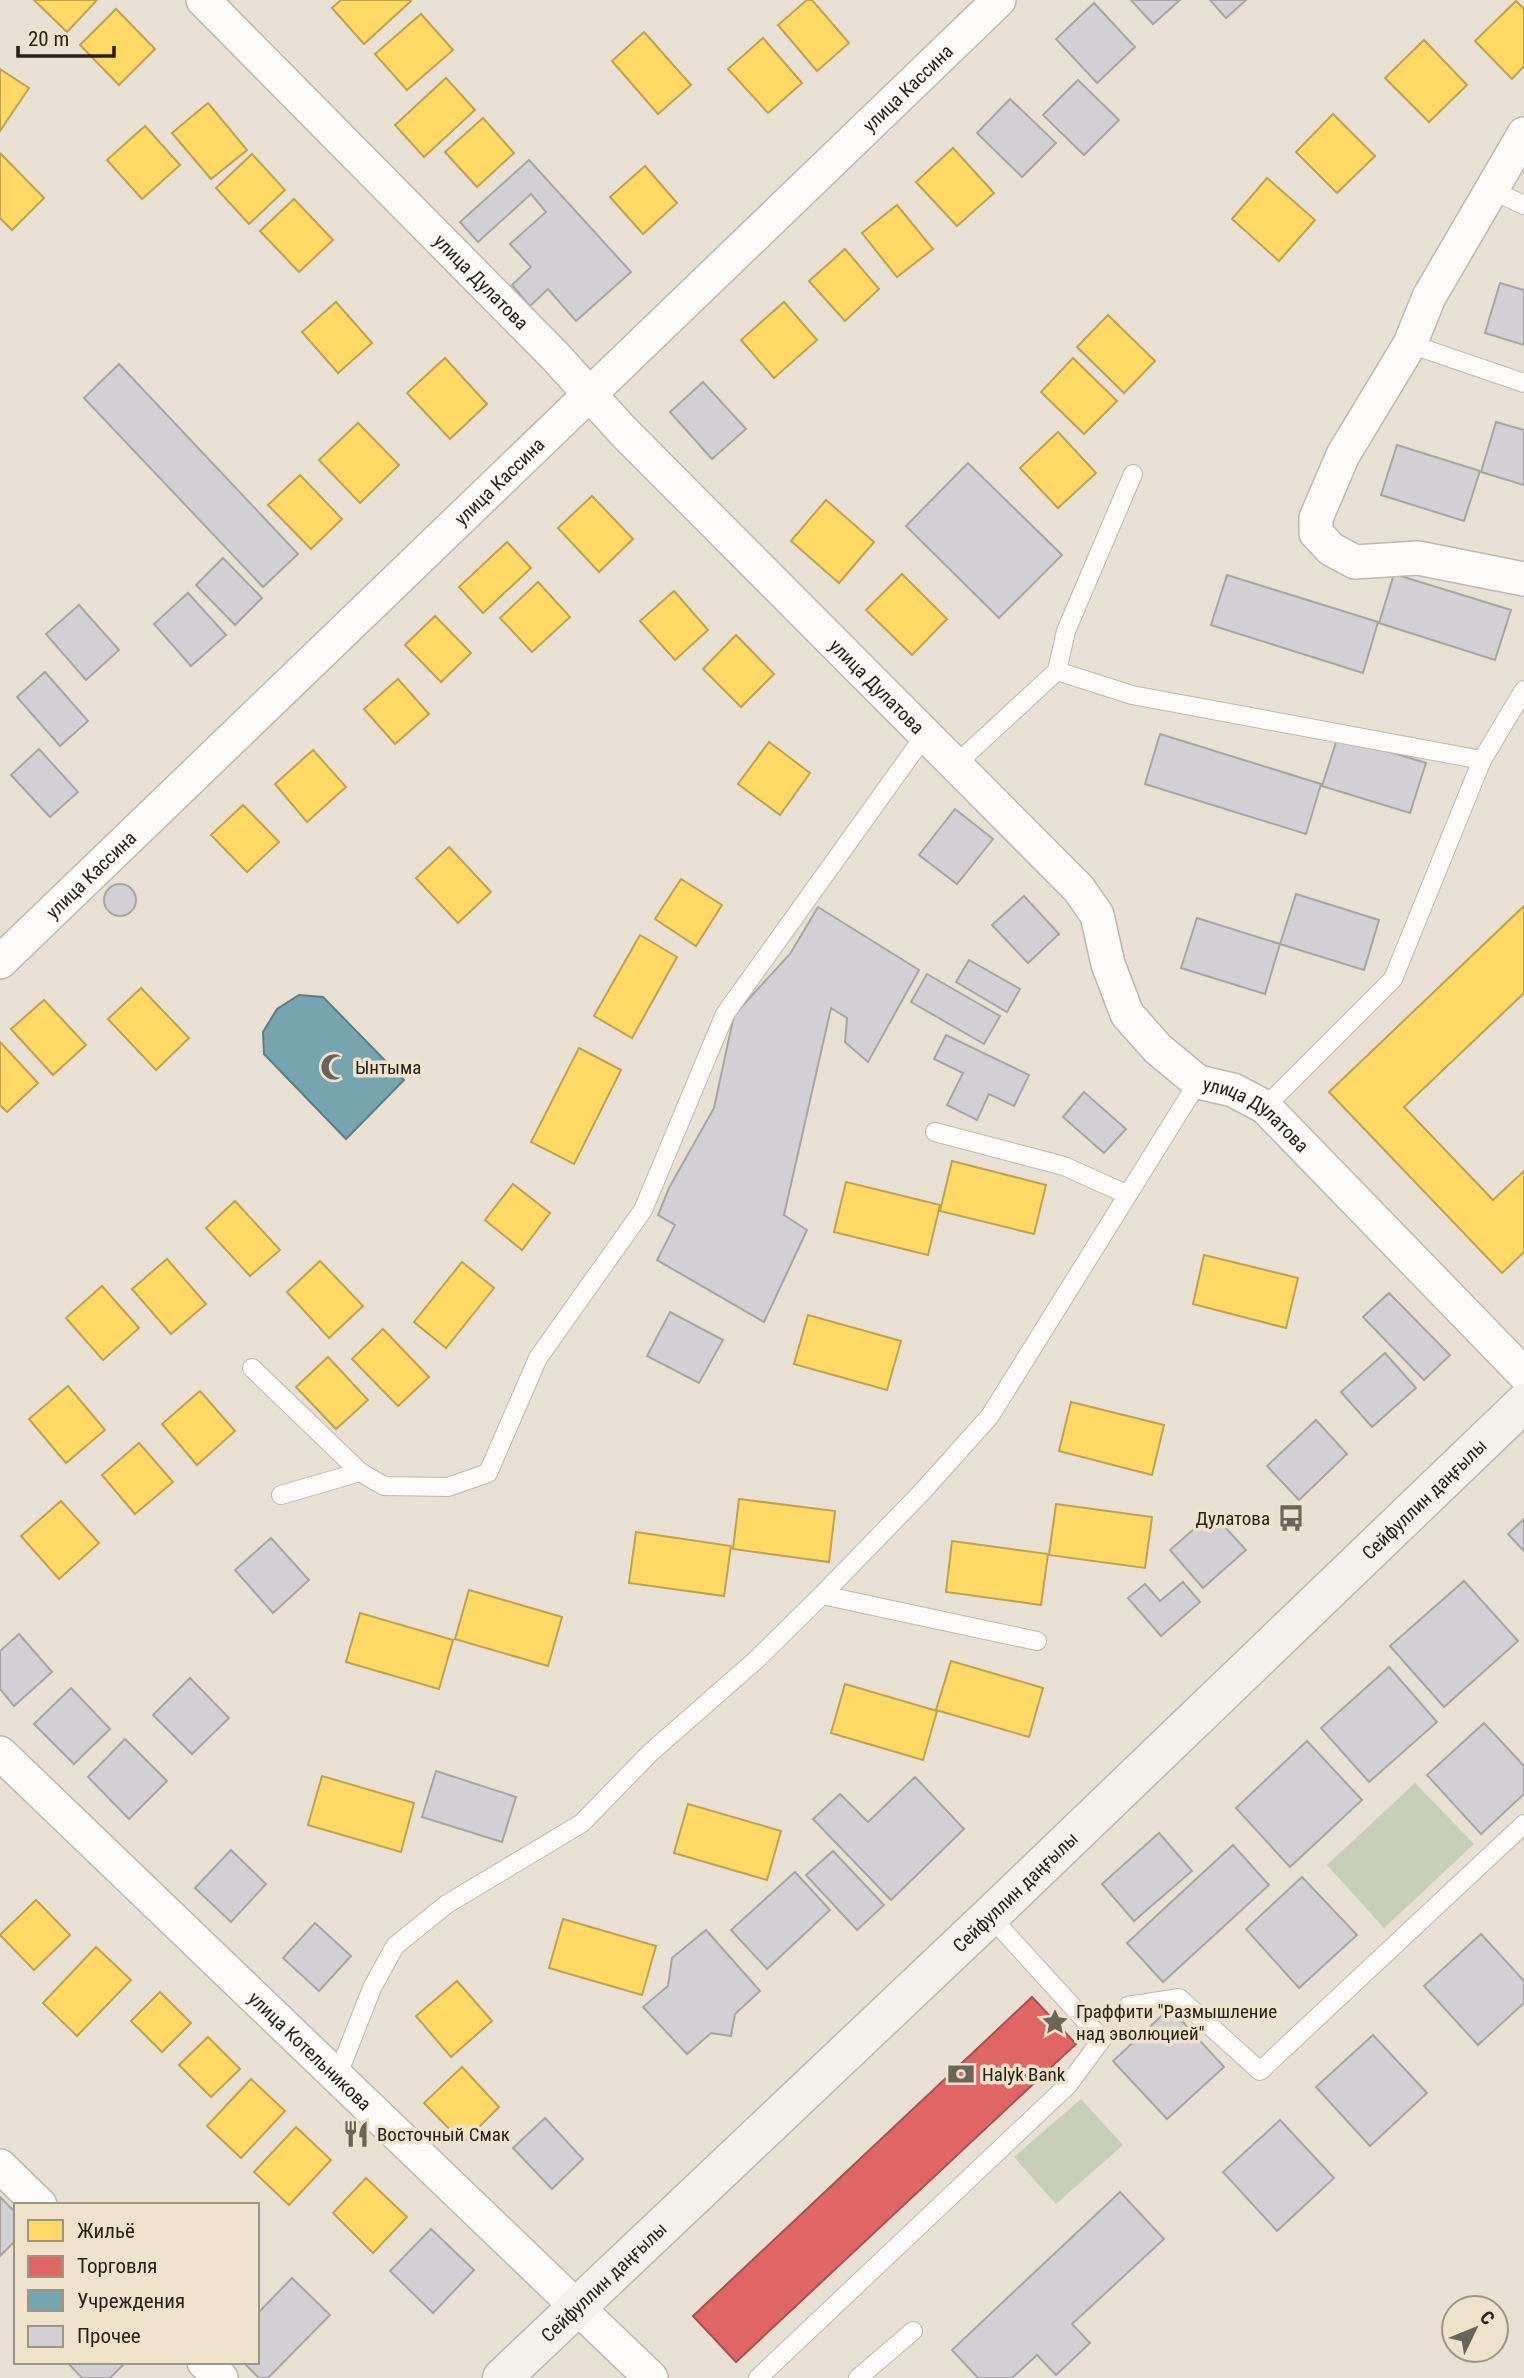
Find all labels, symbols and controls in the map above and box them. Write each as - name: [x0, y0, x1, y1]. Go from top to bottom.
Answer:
- scale bar: [18, 14, 114, 58]
- text: 20 m: [28, 27, 69, 51]
- street label: улица Кассина: [858, 39, 957, 137]
- street label: улица Дулатова: [429, 229, 534, 334]
- street label: улица Кассина: [449, 433, 549, 530]
- street label: улица Дулатова: [825, 634, 929, 739]
- street label: улица Кассина: [41, 826, 141, 923]
- mosque icon: Ынтыма: [319, 1052, 349, 1082]
- place label: Ынтыма: [355, 1056, 421, 1079]
- street label: улица Дулатова: [1201, 1072, 1314, 1157]
- street label: Сейфуллин даңғылы: [1357, 1434, 1491, 1564]
- bus stop icon: Дулатова: [1276, 1503, 1306, 1533]
- place label: Дулатова: [1195, 1507, 1270, 1530]
- street label: Сейфуллин даңғылы: [948, 1827, 1082, 1957]
- street label: улица Котельникова: [244, 1987, 376, 2115]
- place label: Граффити "Размышление над эволюцией": [1076, 2000, 1277, 2045]
- place icon: Граффити "Размышление над эволюцией": [1040, 2007, 1070, 2037]
- bank icon: Halyk Bank: [946, 2059, 976, 2089]
- place label: Halyk Bank: [982, 2063, 1066, 2086]
- restaurant icon: Восточный Смак: [341, 2119, 371, 2149]
- place label: Восточный Смак: [377, 2123, 510, 2146]
- legend: [14, 2203, 259, 2364]
- street label: Сейфуллин даңғылы: [536, 2217, 671, 2347]
- text: Жильё: [77, 2219, 135, 2243]
- text: Торговля: [77, 2254, 157, 2278]
- text: Учреждения: [77, 2289, 185, 2313]
- north arrow: [1440, 2294, 1510, 2364]
- text: С: [1475, 2306, 1499, 2330]
- text: Прочее: [77, 2324, 141, 2348]

